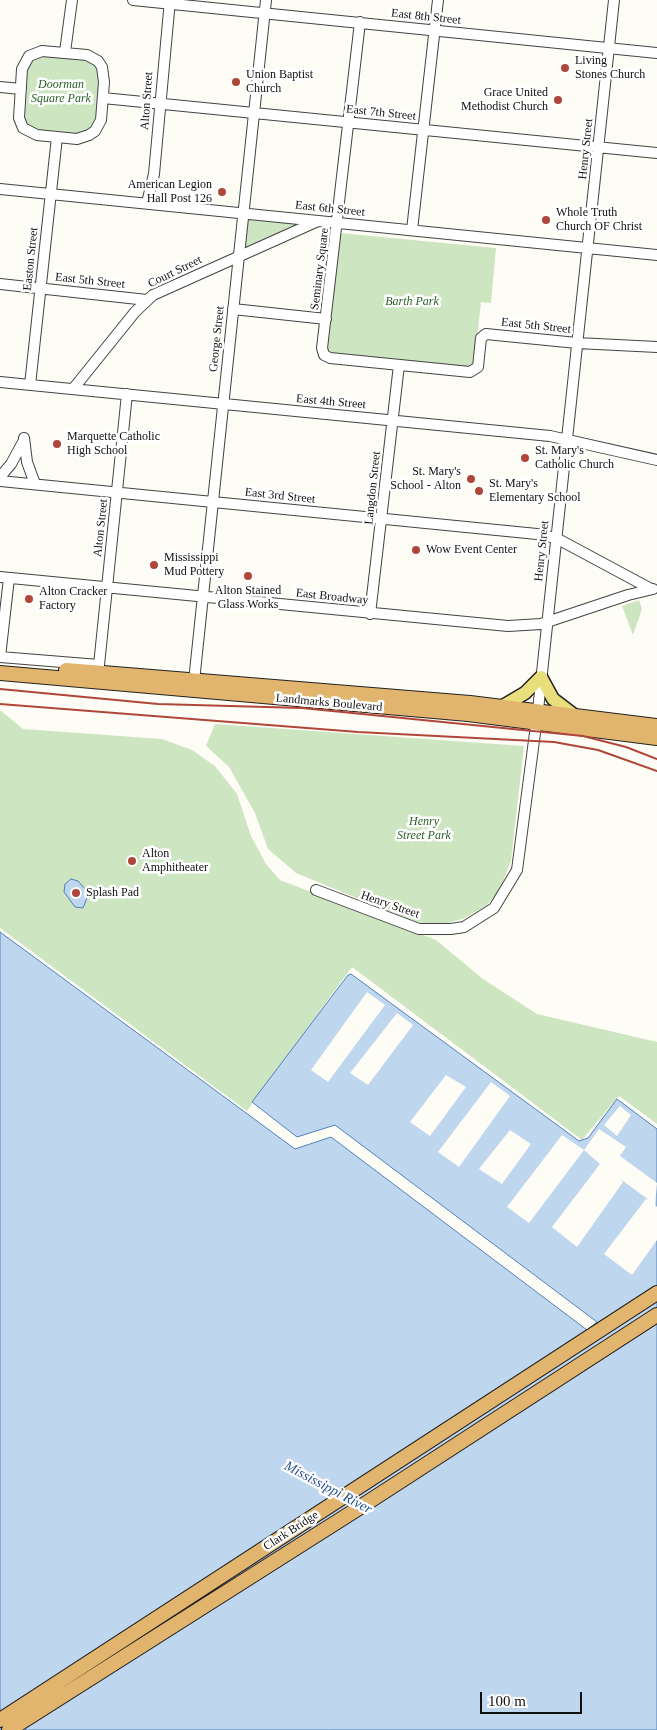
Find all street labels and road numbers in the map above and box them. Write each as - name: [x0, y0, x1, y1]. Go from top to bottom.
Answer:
- street label: East 8th Street: [390, 6, 462, 28]
- street label: Alton Street: [138, 71, 156, 131]
- street label: East 7th Street: [345, 102, 417, 124]
- street label: Henry Street: [576, 118, 596, 180]
- street label: East 6th Street: [294, 198, 366, 220]
- street label: Easton Street: [21, 227, 41, 291]
- street label: Seminary Square: [308, 227, 332, 311]
- street label: Court Street: [146, 253, 204, 291]
- street label: East 5th Street: [54, 270, 126, 292]
- street label: George Street: [206, 305, 228, 373]
- street label: East 5th Street: [500, 315, 572, 337]
- street label: East 4th Street: [296, 392, 366, 412]
- street label: Langdon Street: [362, 451, 384, 525]
- street label: East 3rd Street: [244, 485, 316, 507]
- street label: Alton Street: [91, 498, 111, 558]
- street label: Henry Street: [532, 520, 552, 582]
- street label: East Broadway: [295, 586, 369, 608]
- street label: Landmarks Boulevard: [275, 691, 383, 715]
- street label: Henry Street: [359, 888, 421, 922]
- street label: Clark Bridge: [261, 1508, 321, 1554]

